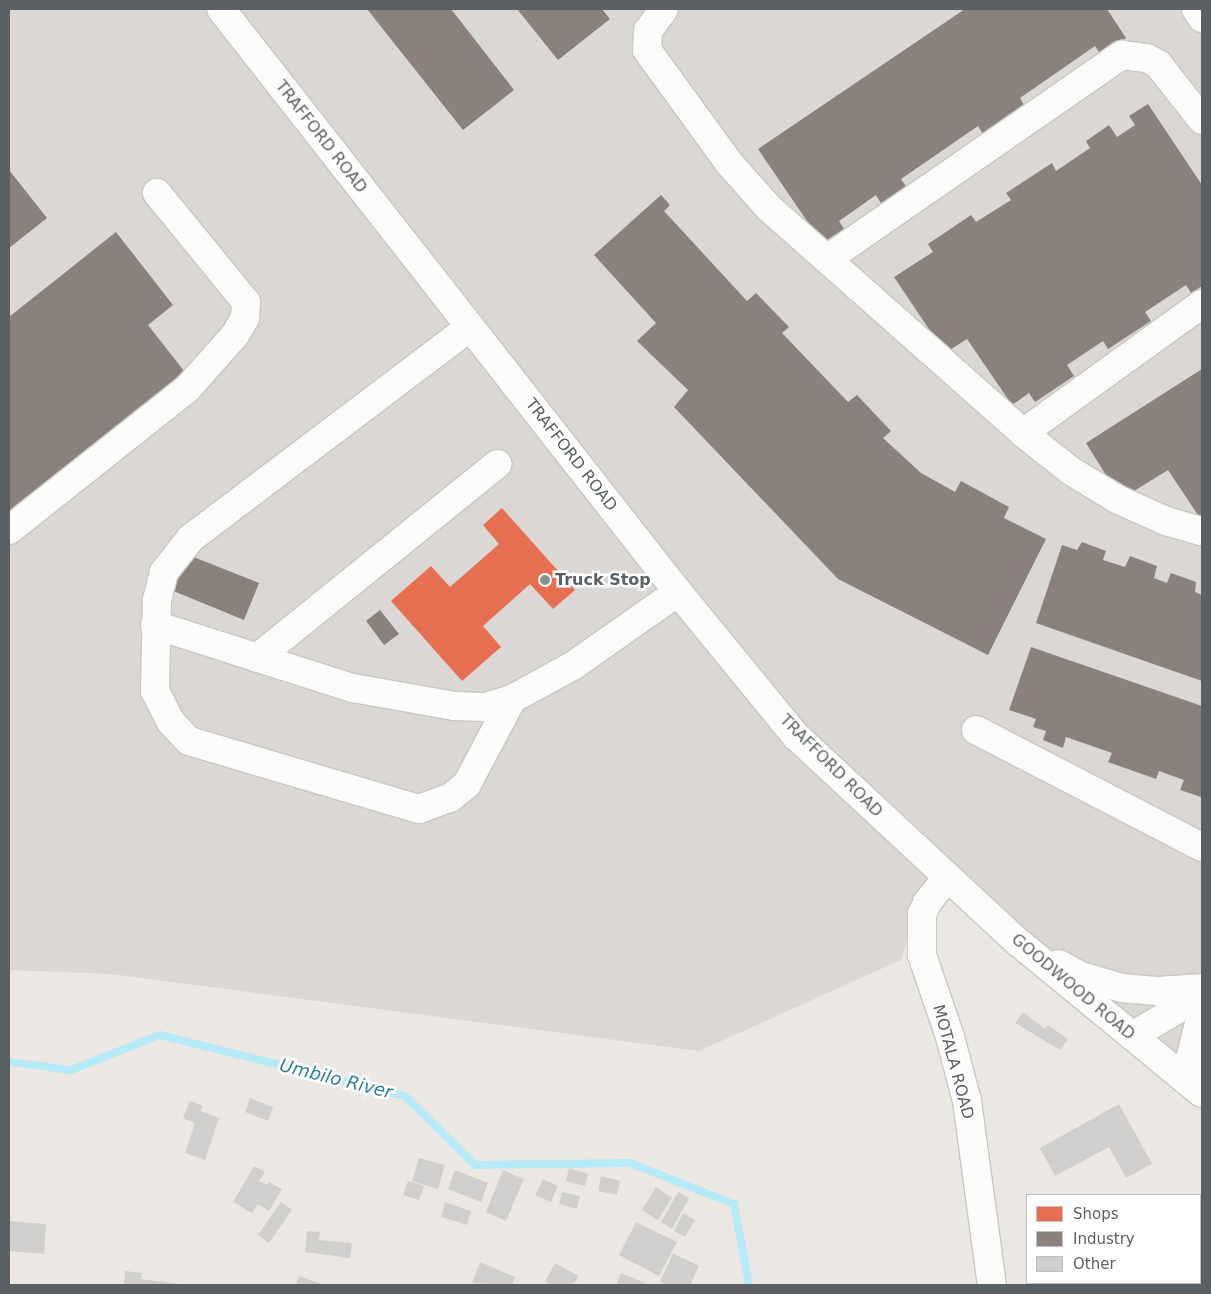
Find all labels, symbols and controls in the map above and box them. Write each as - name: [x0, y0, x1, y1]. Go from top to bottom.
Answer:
- street label: TRAFFORD ROAD: [271, 77, 371, 197]
- street label: TRAFFORD ROAD: [521, 395, 621, 515]
- place label: Truck Stop: [555, 570, 651, 590]
- marker: Truck Stop: [539, 574, 551, 586]
- street label: TRAFFORD ROAD: [776, 711, 886, 821]
- street label: GOODWOOD ROAD: [1007, 930, 1139, 1044]
- street label: MOTALA ROAD: [928, 1003, 978, 1121]
- water label: Umbilo River: [277, 1055, 395, 1103]
- legend: [1026, 1194, 1201, 1284]
- text: Shops: [1073, 1205, 1119, 1223]
- text: Industry: [1073, 1230, 1135, 1248]
- text: Other: [1073, 1255, 1116, 1273]

